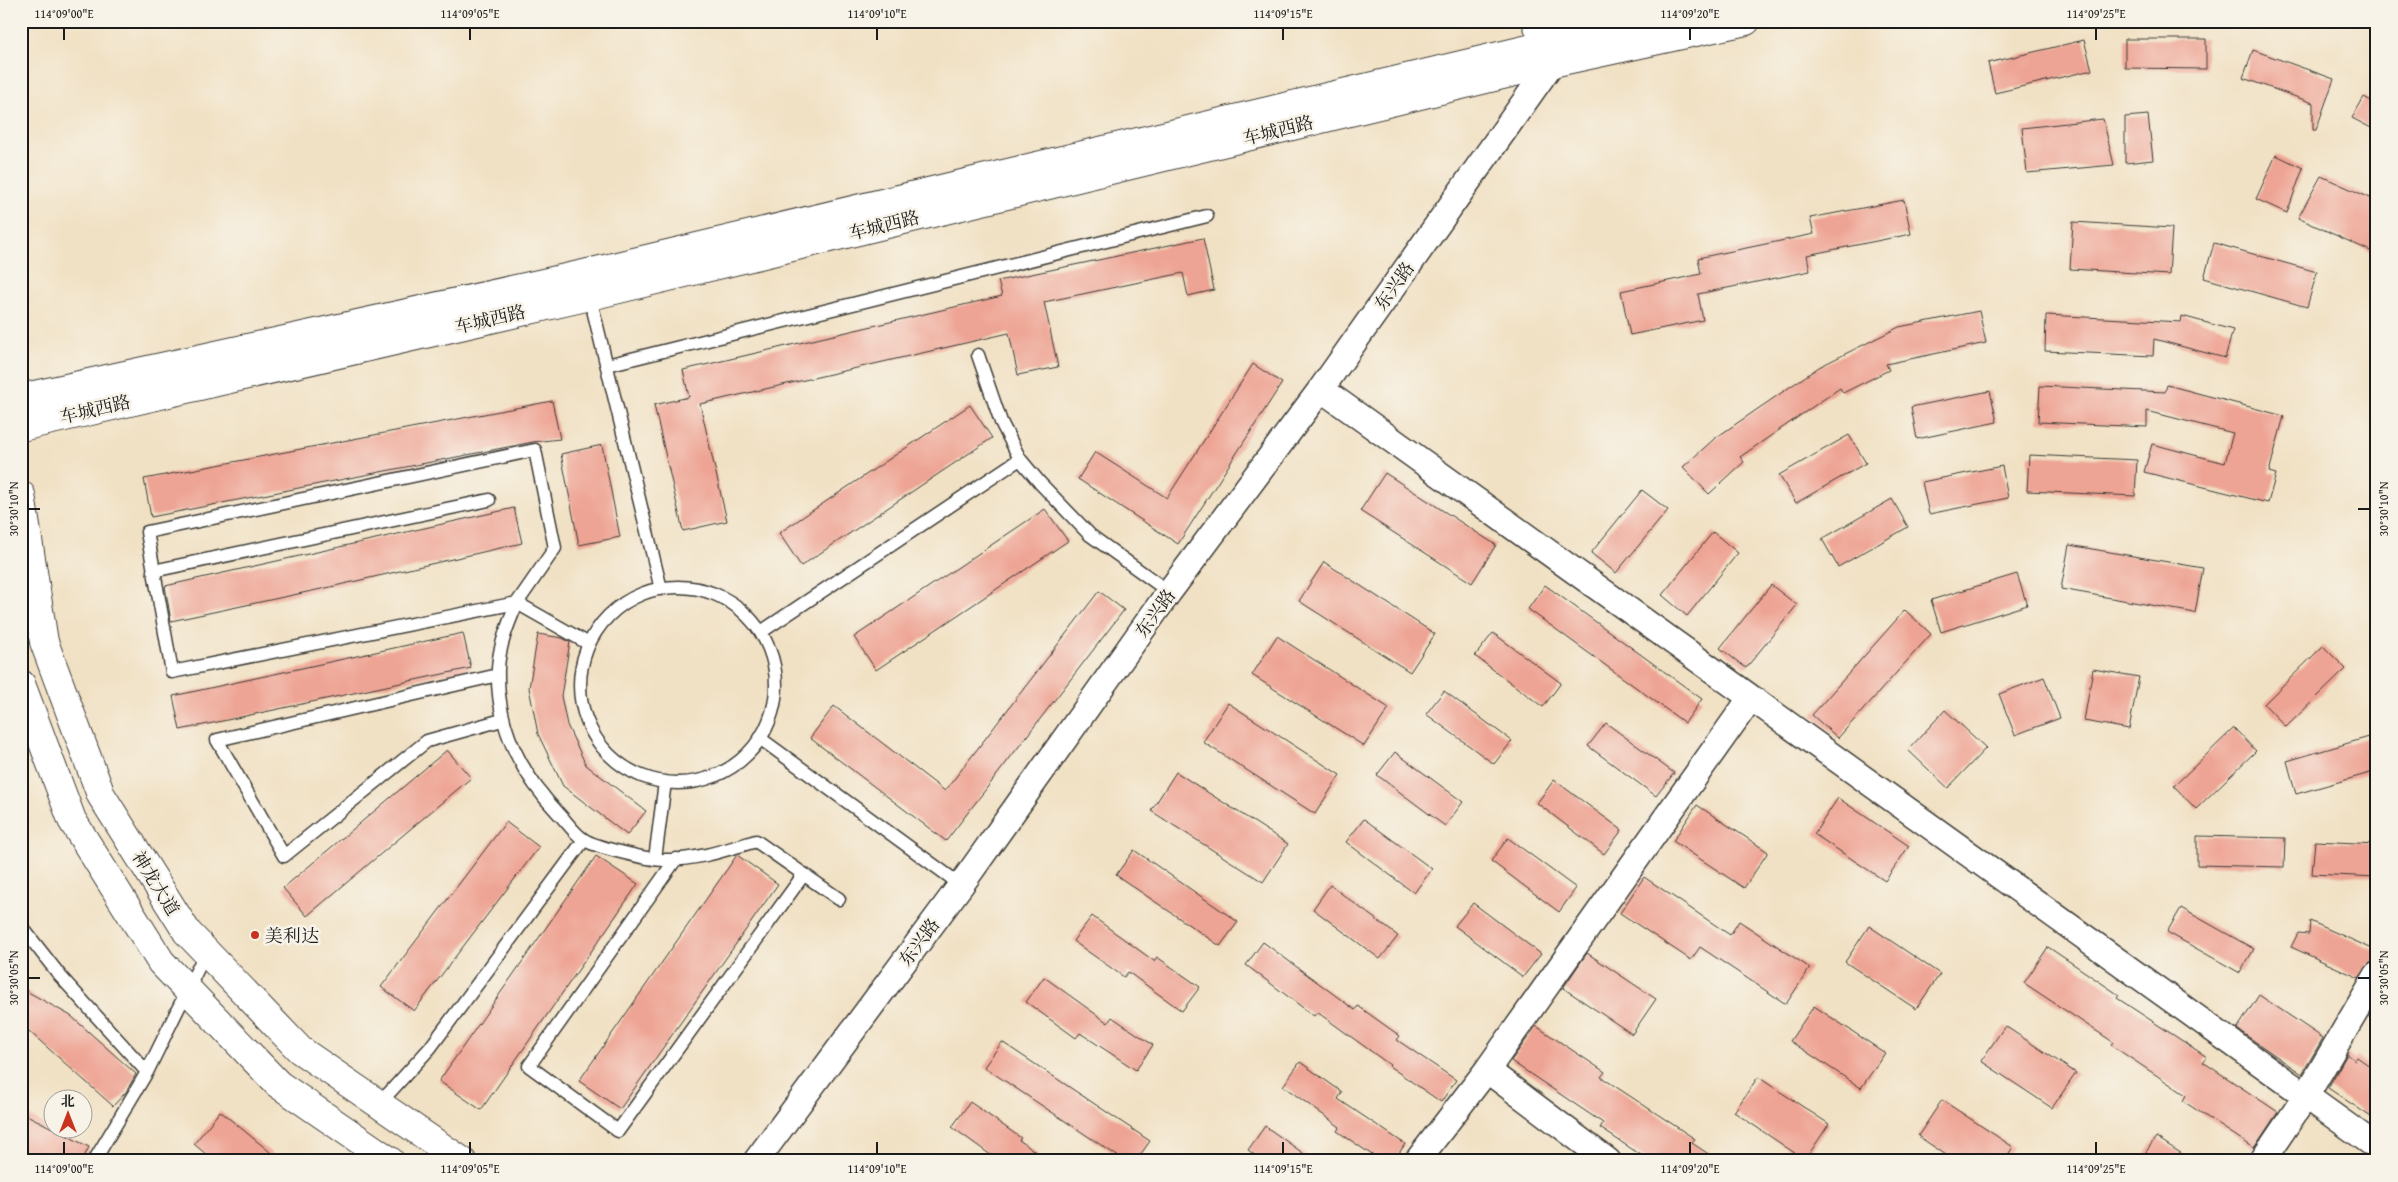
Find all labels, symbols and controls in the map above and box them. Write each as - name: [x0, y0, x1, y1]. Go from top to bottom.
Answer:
- text: 114°09'00"E: [34, 5, 94, 22]
- text: 114°09'05"E: [440, 5, 500, 22]
- text: 114°09'10"E: [847, 5, 907, 22]
- text: 114°09'15"E: [1253, 5, 1313, 22]
- text: 114°09'20"E: [1660, 5, 1720, 22]
- text: 114°09'25"E: [2066, 5, 2126, 22]
- street label: 车城西路: [1240, 108, 1316, 152]
- street label: 车城西路: [846, 203, 922, 247]
- street label: 东兴路: [1367, 256, 1421, 316]
- street label: 车城西路: [452, 298, 528, 340]
- street label: 车城西路: [57, 388, 133, 430]
- text: 30°30'10"N: [5, 481, 22, 537]
- text: 30°30'10"N: [2375, 481, 2392, 537]
- street label: 东兴路: [1128, 583, 1182, 643]
- street label: 神龙大道: [125, 845, 187, 921]
- street label: 东兴路: [892, 912, 946, 972]
- place label: 美利达: [265, 922, 319, 949]
- marker: 美利达: [249, 929, 261, 941]
- text: 30°30'05"N: [5, 950, 22, 1006]
- text: 30°30'05"N: [2375, 950, 2392, 1006]
- north arrow: [42, 1090, 92, 1140]
- text: 北: [61, 1091, 75, 1111]
- text: 114°09'00"E: [34, 1160, 94, 1177]
- text: 114°09'05"E: [440, 1160, 500, 1177]
- text: 114°09'10"E: [847, 1160, 907, 1177]
- text: 114°09'15"E: [1253, 1160, 1313, 1177]
- text: 114°09'20"E: [1660, 1160, 1720, 1177]
- text: 114°09'25"E: [2066, 1160, 2126, 1177]

